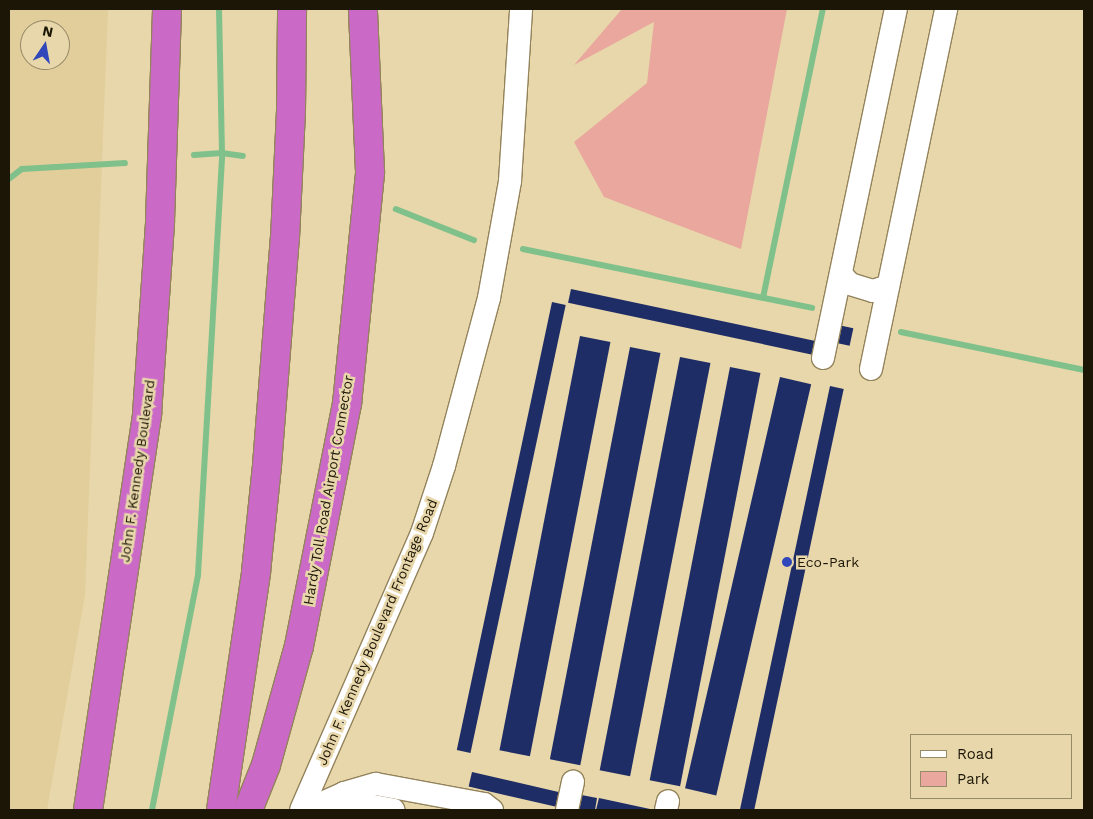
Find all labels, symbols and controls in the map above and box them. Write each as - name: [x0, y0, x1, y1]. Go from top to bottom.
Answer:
- north arrow: [20, 20, 70, 70]
- text: N: [41, 22, 55, 40]
- street label: Hardy Toll Road Airport Connector: [299, 373, 357, 607]
- street label: John F. Kennedy Boulevard: [116, 379, 158, 563]
- street label: John F. Kennedy Boulevard Frontage Road: [313, 496, 441, 768]
- place label: Eco-Park: [797, 554, 859, 570]
- marker: Eco-Park: [781, 556, 793, 568]
- legend: [910, 734, 1073, 799]
- text: Road: [957, 745, 994, 763]
- text: Park: [957, 770, 989, 788]

